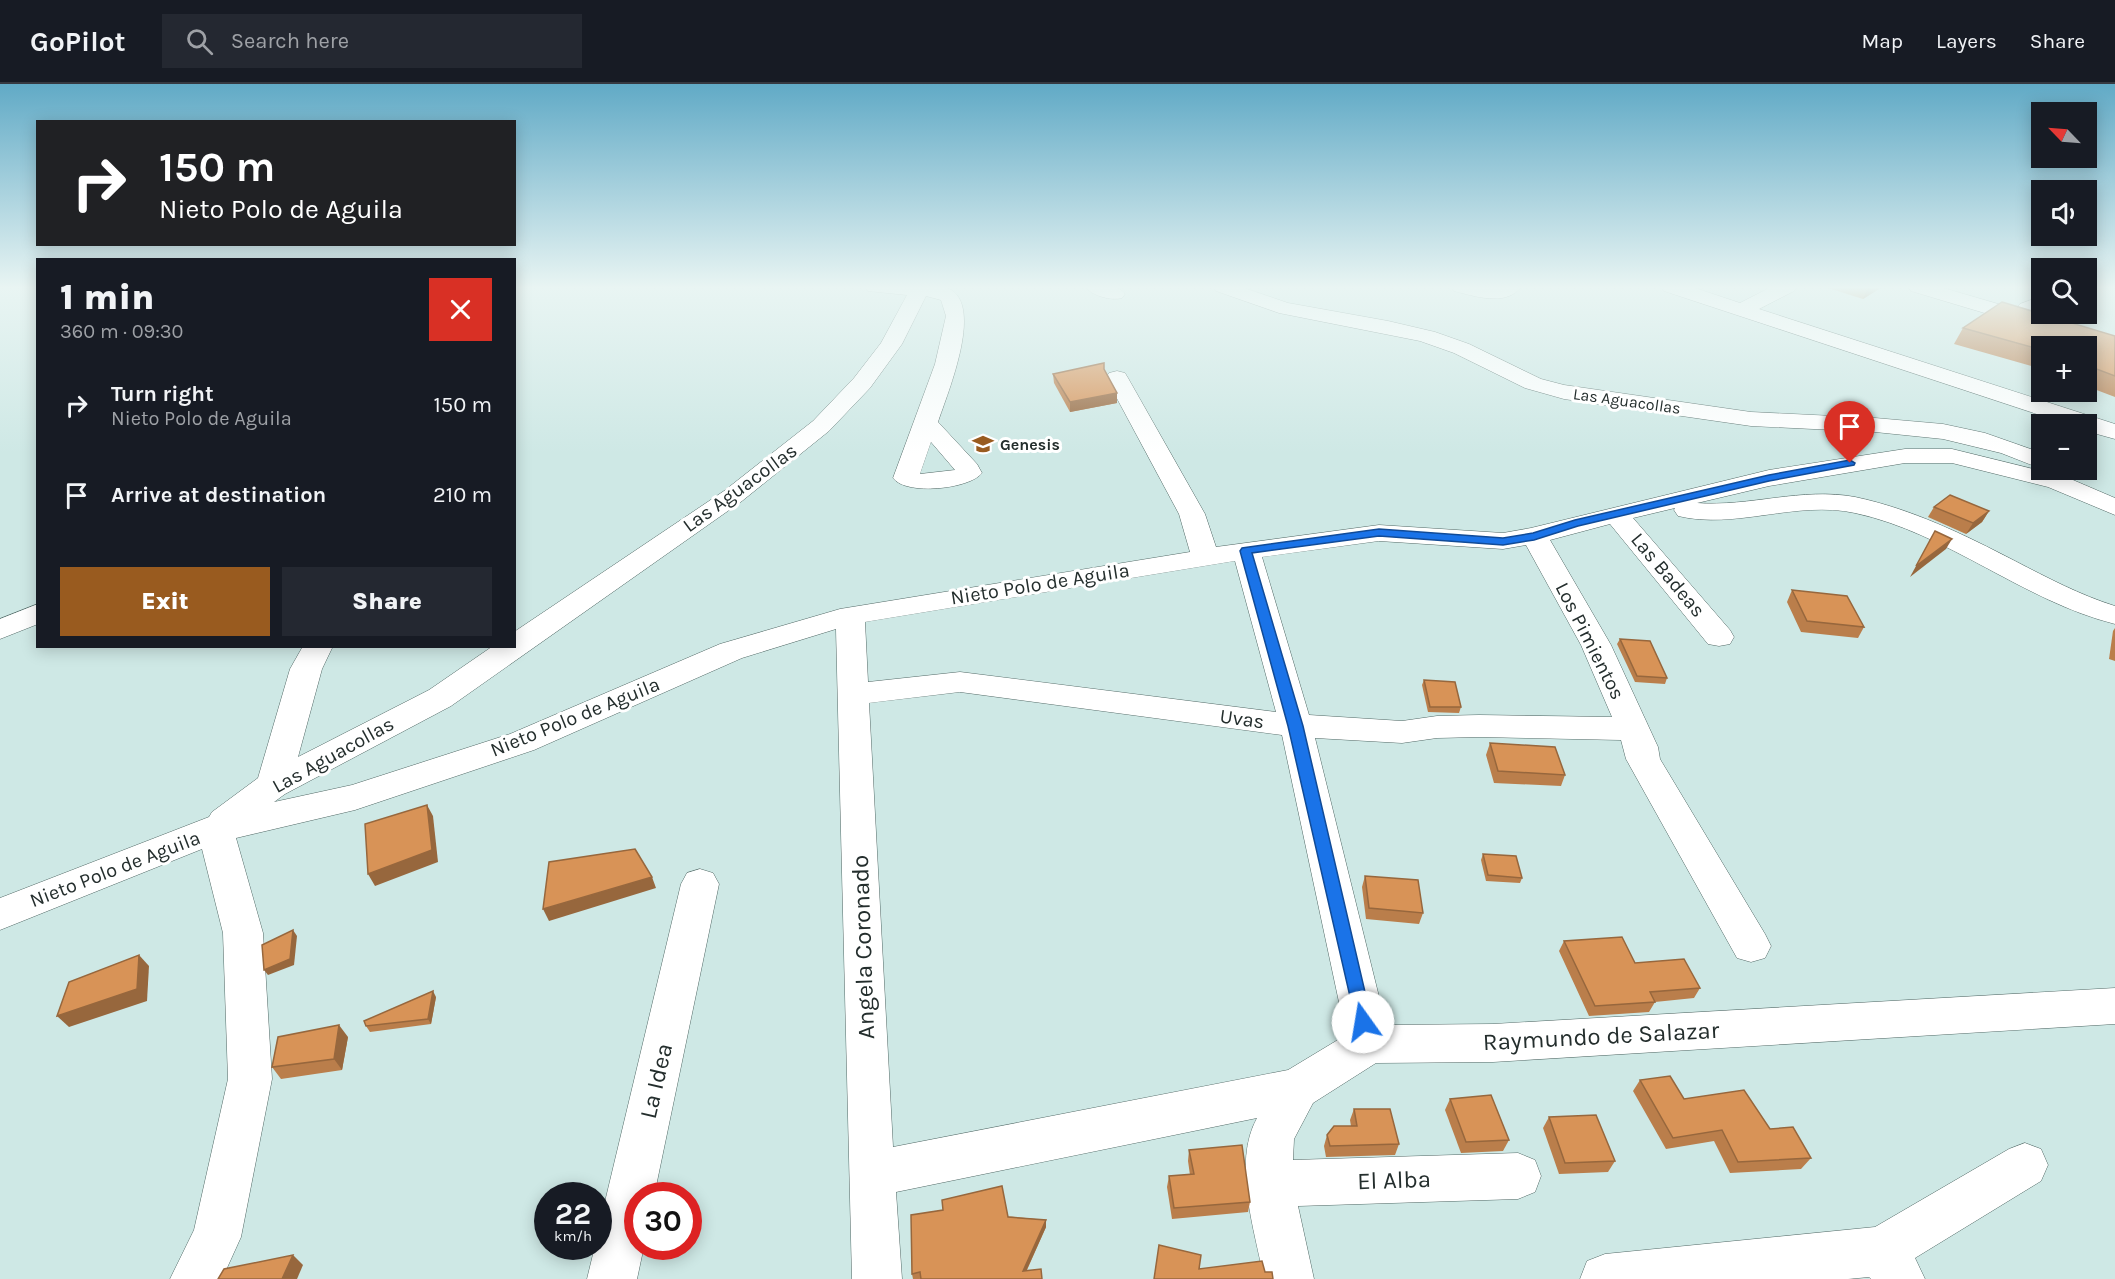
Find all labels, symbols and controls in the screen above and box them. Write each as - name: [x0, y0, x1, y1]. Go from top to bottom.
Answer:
- search box: [162, 14, 582, 68]
- text: GoPilot: [30, 25, 126, 58]
- icon: search: [183, 25, 216, 58]
- text: Search here: [231, 28, 349, 54]
- text: Map: [1861, 29, 1903, 53]
- text: Layers: [1936, 29, 1997, 53]
- text: Share: [2030, 29, 2085, 53]
- north arrow: [2031, 102, 2097, 168]
- map controls: [2031, 102, 2097, 480]
- text: 150 m: [159, 142, 275, 192]
- icon: right: [60, 144, 138, 222]
- button: sound: [2031, 180, 2097, 246]
- text: Nieto Polo de Aguila: [159, 193, 403, 225]
- button: search: [2031, 258, 2097, 324]
- text: 1 min: [60, 276, 154, 318]
- button: close: [429, 278, 492, 341]
- text: 360 m · 09:30: [60, 320, 183, 343]
- button: +: [2031, 336, 2097, 402]
- text: Turn right: [111, 381, 214, 407]
- street label: Las Aguacollas: [1572, 384, 1682, 418]
- icon: right: [60, 389, 93, 422]
- text: 150 m: [433, 392, 492, 418]
- pin: [1824, 401, 1875, 463]
- text: Nieto Polo de Aguila: [111, 407, 292, 430]
- icon: arrive: [1833, 410, 1866, 443]
- button: −: [2031, 414, 2097, 480]
- school or university icon: Genesis: [971, 432, 995, 456]
- place label: Genesis: [1000, 435, 1060, 454]
- street label: Las Aguacollas: [678, 439, 802, 537]
- icon: arrive: [60, 479, 93, 512]
- text: Arrive at destination: [111, 482, 326, 508]
- text: 210 m: [433, 482, 492, 508]
- street label: Las Badeas: [1626, 528, 1710, 622]
- street label: Nieto Polo de Aguila: [949, 559, 1131, 609]
- button: Exit: [60, 567, 270, 636]
- button: Share: [282, 567, 492, 636]
- street label: Los Pimientos: [1551, 579, 1629, 703]
- street label: Nieto Polo de Aguila: [487, 672, 663, 762]
- street label: Uvas: [1218, 705, 1266, 733]
- street label: Las Aguacollas: [268, 712, 398, 798]
- street label: Nieto Polo de Aguila: [27, 826, 203, 912]
- street label: Angela Coronado: [846, 854, 880, 1040]
- position arrow: [1331, 990, 1395, 1054]
- street label: Raymundo de Salazar: [1482, 1016, 1720, 1056]
- street label: La Idea: [634, 1041, 678, 1121]
- street label: El Alba: [1357, 1165, 1431, 1195]
- speed limit sign: 30: [624, 1182, 702, 1260]
- text: 22: [555, 1196, 591, 1232]
- text: km/h: [554, 1227, 592, 1245]

